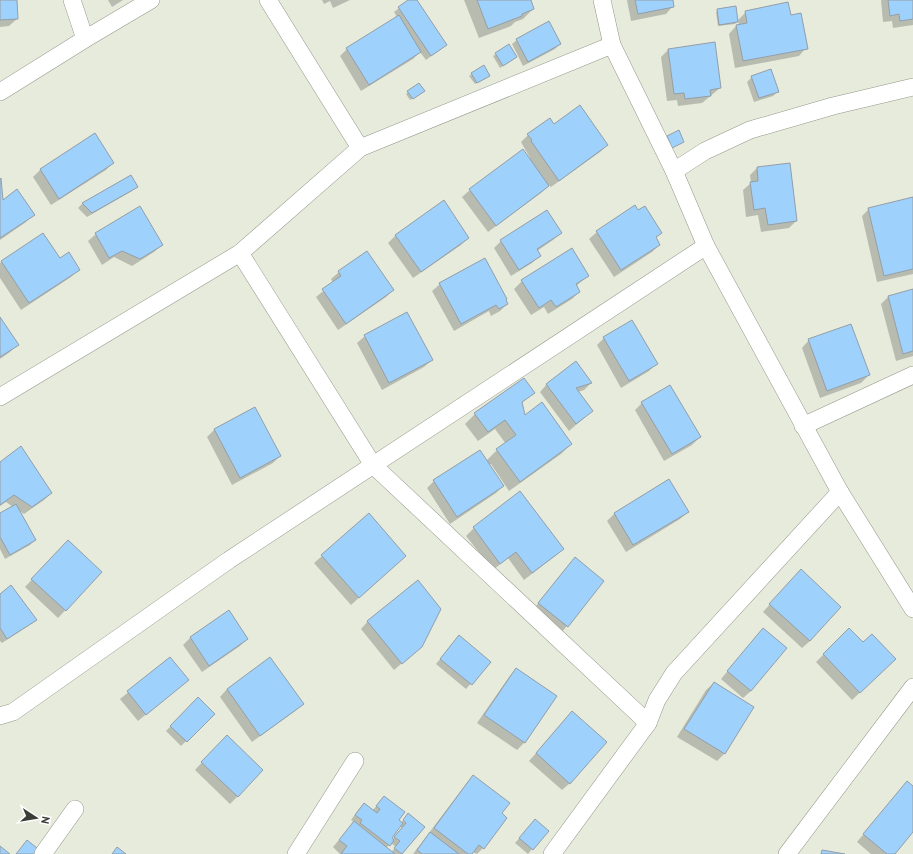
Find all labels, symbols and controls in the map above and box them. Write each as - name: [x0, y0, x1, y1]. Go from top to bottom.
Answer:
- north arrow: [16, 798, 56, 838]
- text: N: [38, 815, 53, 825]

